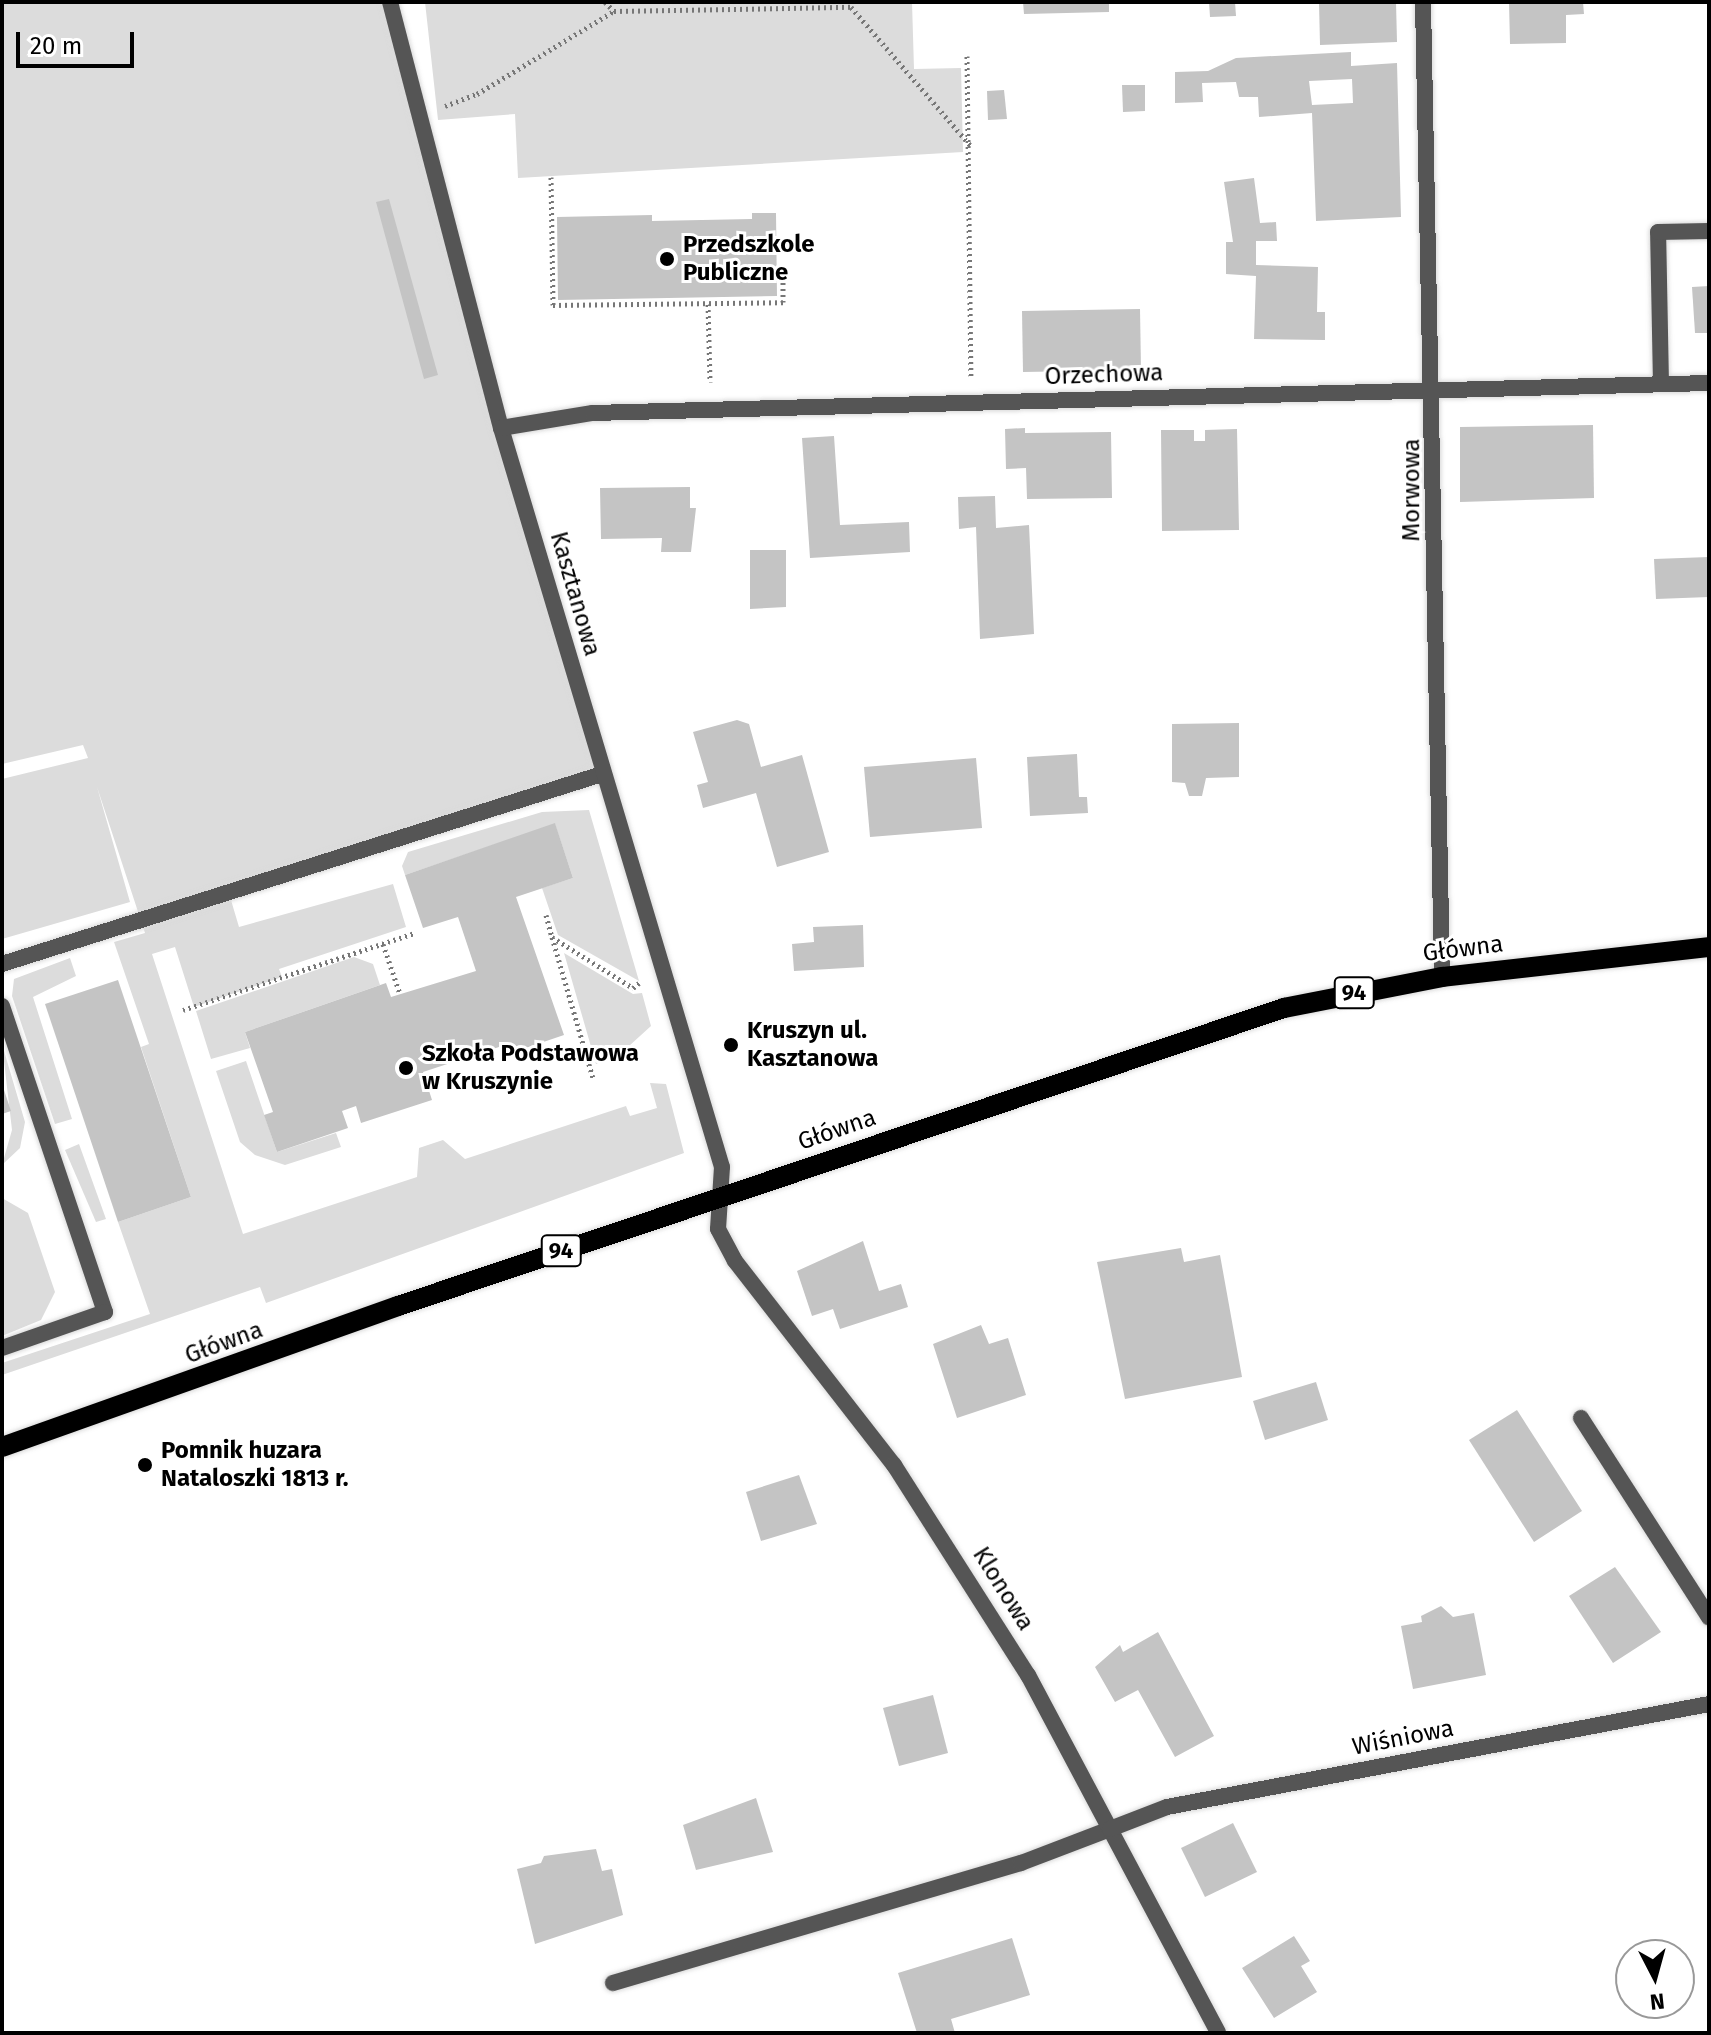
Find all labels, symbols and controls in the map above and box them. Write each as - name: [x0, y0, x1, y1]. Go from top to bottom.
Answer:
- scale bar: [20, 16, 138, 66]
- text: 20 m: [30, 32, 82, 60]
- place label: Przedszkole Publiczne: [683, 231, 815, 287]
- marker: Przedszkole Publiczne: [658, 250, 676, 268]
- street label: Orzechowa: [1044, 359, 1164, 391]
- street label: Morwowa: [1398, 438, 1426, 542]
- street label: Kasztanowa: [544, 528, 606, 660]
- street label: Główna: [1421, 930, 1505, 968]
- road number: 94: [1332, 975, 1376, 1011]
- place label: Kruszyn ul. Kasztanowa: [747, 1017, 878, 1073]
- marker: Kruszyn ul. Kasztanowa: [722, 1036, 740, 1054]
- place label: Szkoła Podstawowa w Kruszynie: [422, 1040, 639, 1096]
- marker: Szkoła Podstawowa w Kruszynie: [397, 1059, 415, 1077]
- street label: Główna: [794, 1103, 880, 1157]
- road number: 94: [539, 1233, 583, 1269]
- street label: Główna: [181, 1316, 267, 1370]
- place label: Pomnik huzara Nataloszki 1813 r.: [161, 1437, 348, 1493]
- marker: Pomnik huzara Nataloszki 1813 r.: [136, 1456, 154, 1474]
- street label: Klonowa: [966, 1542, 1040, 1636]
- street label: Wiśniowa: [1350, 1714, 1456, 1762]
- north arrow: [1615, 1939, 1695, 2019]
- text: N: [1649, 1987, 1666, 2016]

